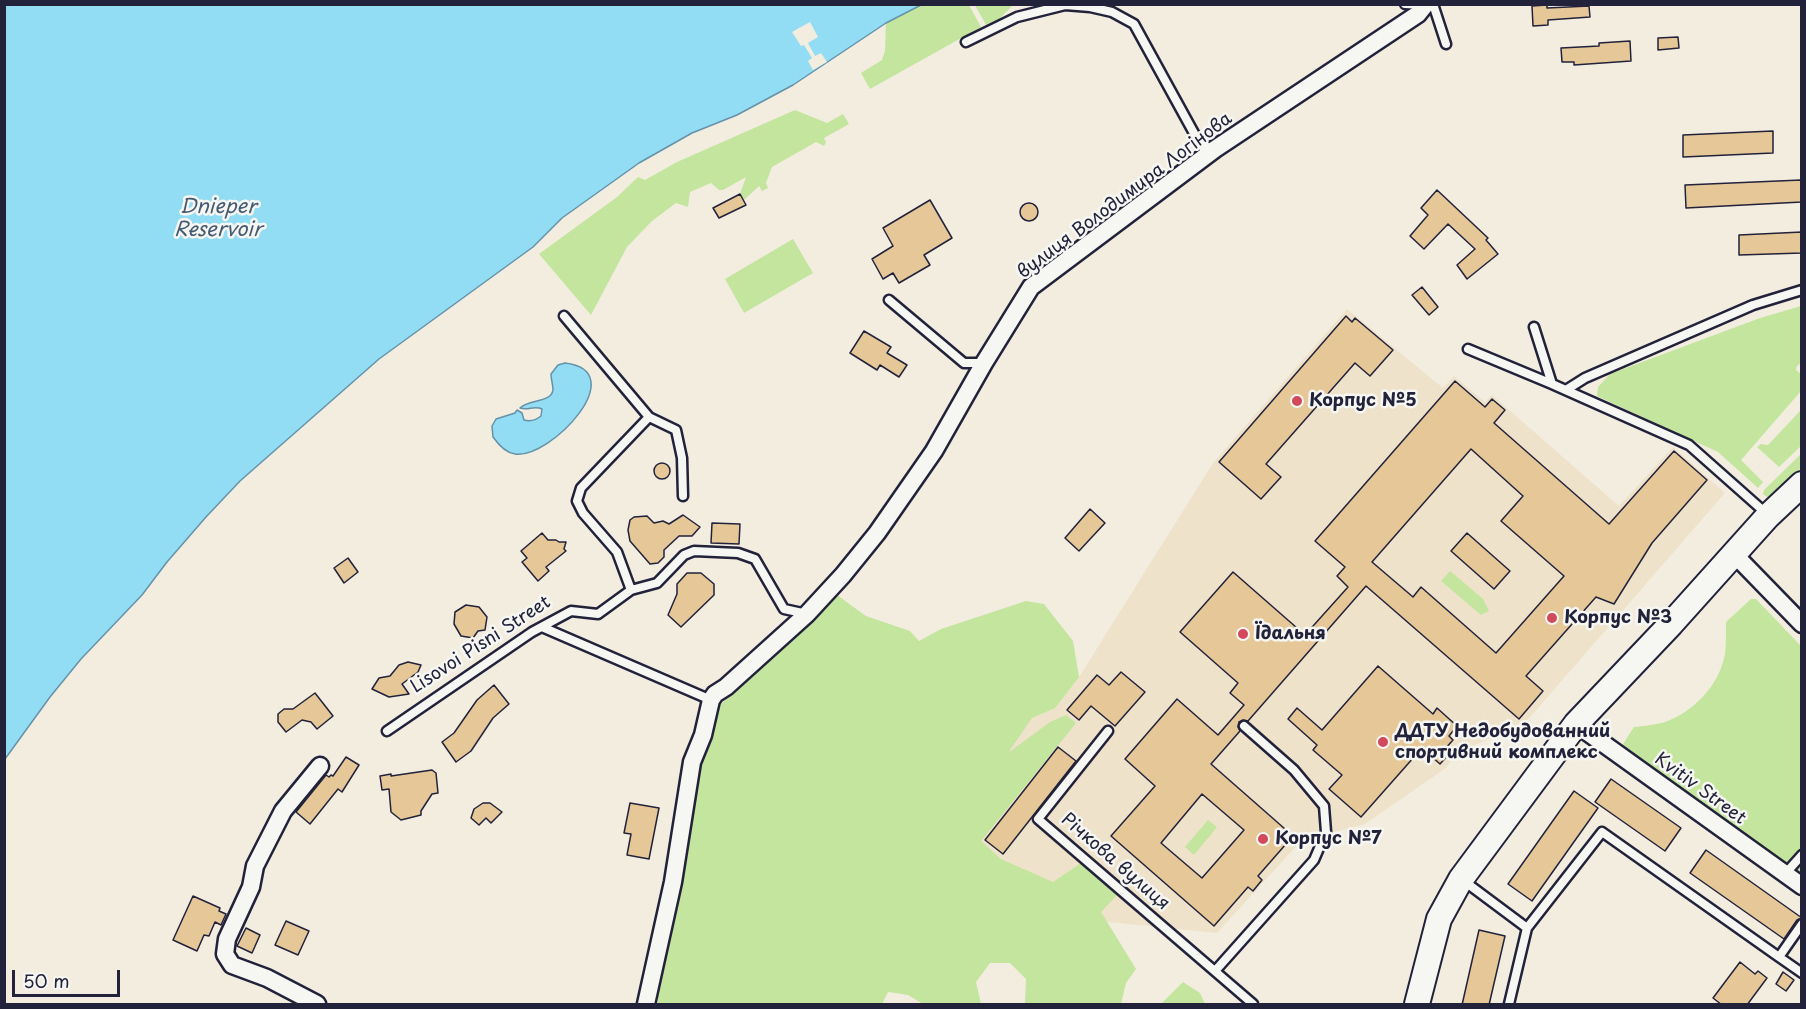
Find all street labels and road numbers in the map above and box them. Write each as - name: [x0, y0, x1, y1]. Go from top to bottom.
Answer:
- street label: вулиця Володимира Логінова: [1014, 108, 1236, 284]
- street label: Lisovoi Pisni Street: [407, 592, 555, 698]
- street label: Kvitiv Street: [1650, 749, 1750, 829]
- street label: Річкова вулиця: [1056, 809, 1174, 915]

